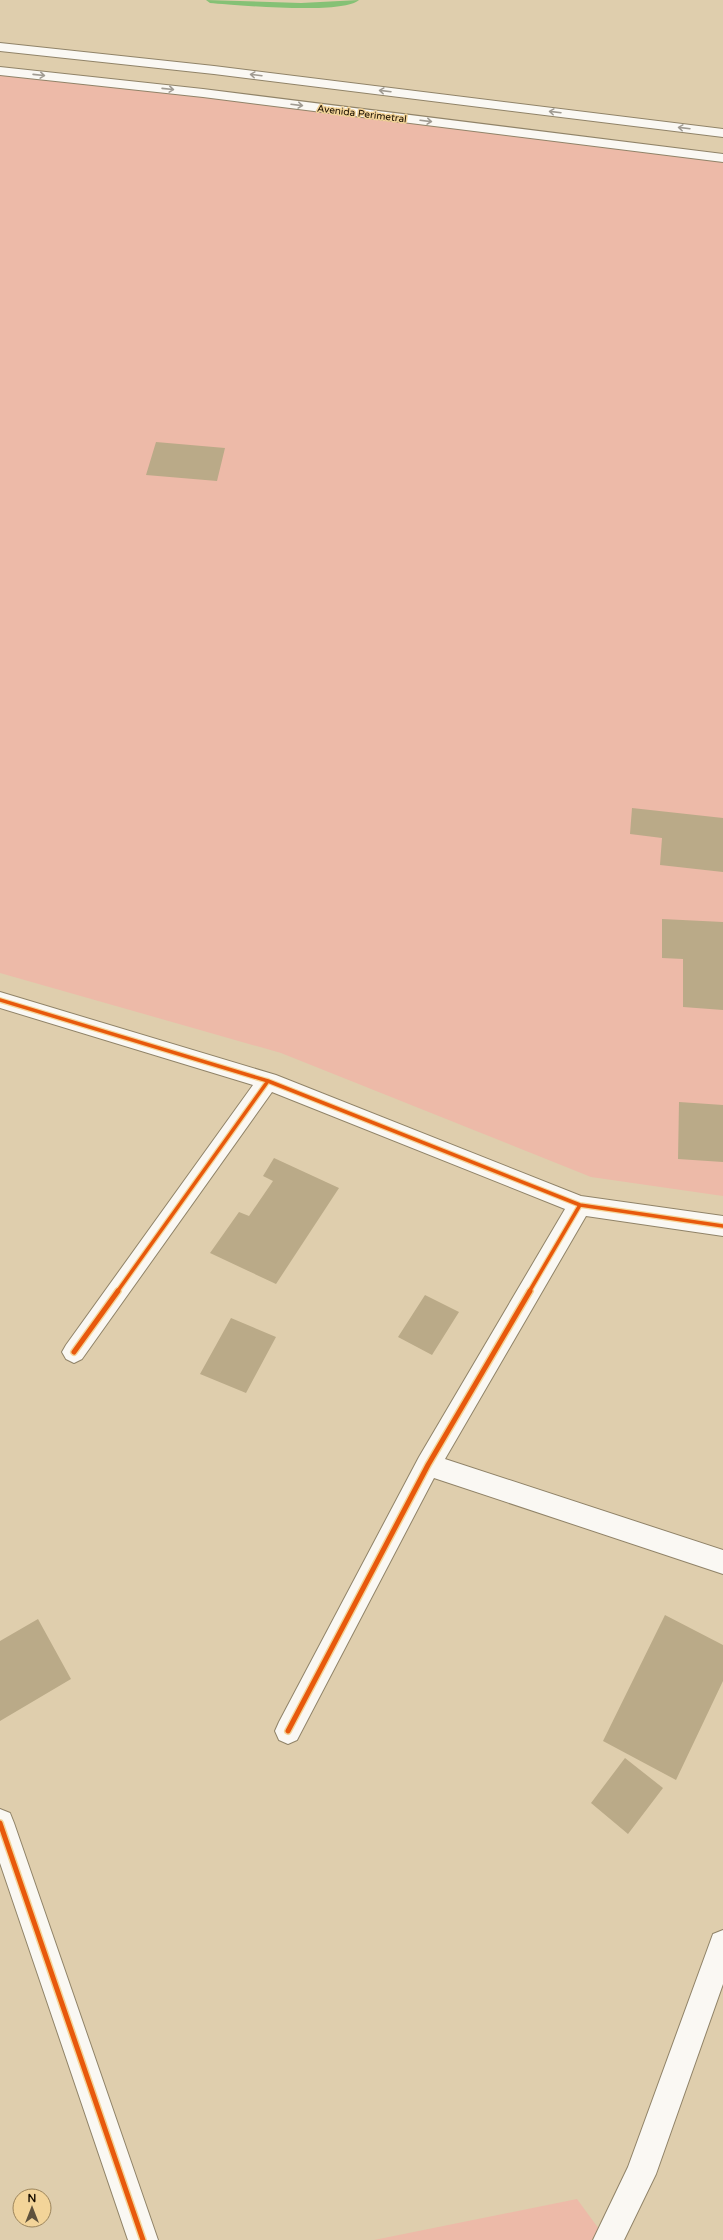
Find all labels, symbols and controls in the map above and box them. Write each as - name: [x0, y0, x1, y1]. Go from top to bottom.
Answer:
- one-way arrow: [32, 71, 45, 79]
- one-way arrow: [250, 71, 263, 79]
- one-way arrow: [161, 85, 174, 93]
- one-way arrow: [379, 87, 392, 95]
- one-way arrow: [290, 101, 303, 108]
- street label: Avenida Perimetral: [316, 103, 407, 125]
- one-way arrow: [549, 108, 562, 116]
- one-way arrow: [419, 117, 432, 125]
- one-way arrow: [678, 124, 691, 132]
- north arrow: [12, 2188, 52, 2228]
- text: N: [28, 2192, 36, 2205]

